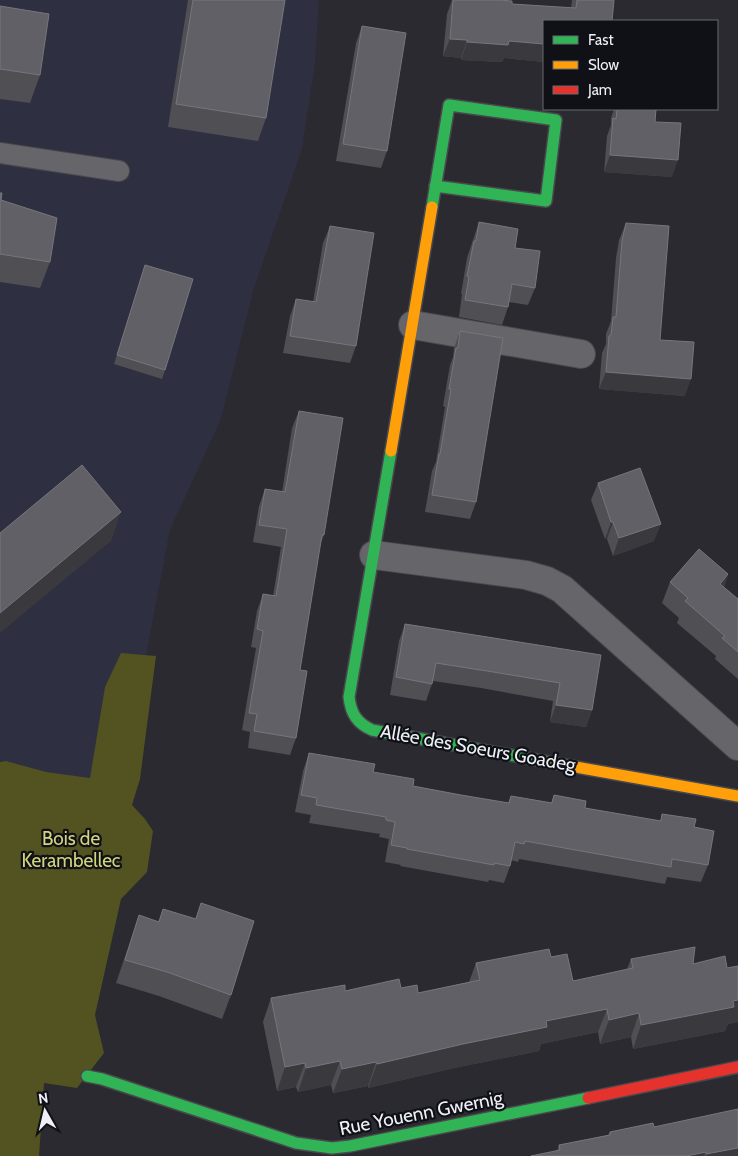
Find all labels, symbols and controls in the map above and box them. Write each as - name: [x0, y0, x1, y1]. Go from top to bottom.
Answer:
- legend: [543, 20, 718, 110]
- text: Fast: [588, 31, 613, 49]
- text: Slow: [588, 56, 619, 74]
- text: Jam: [587, 81, 612, 99]
- street label: Allée des Soeurs Goadeg: [379, 719, 578, 777]
- park label: Bois de Kerambellec: [22, 827, 121, 872]
- north arrow: [20, 1086, 70, 1136]
- street label: Rue Youenn Gwernig: [337, 1086, 505, 1140]
- text: N: [37, 1089, 49, 1108]

